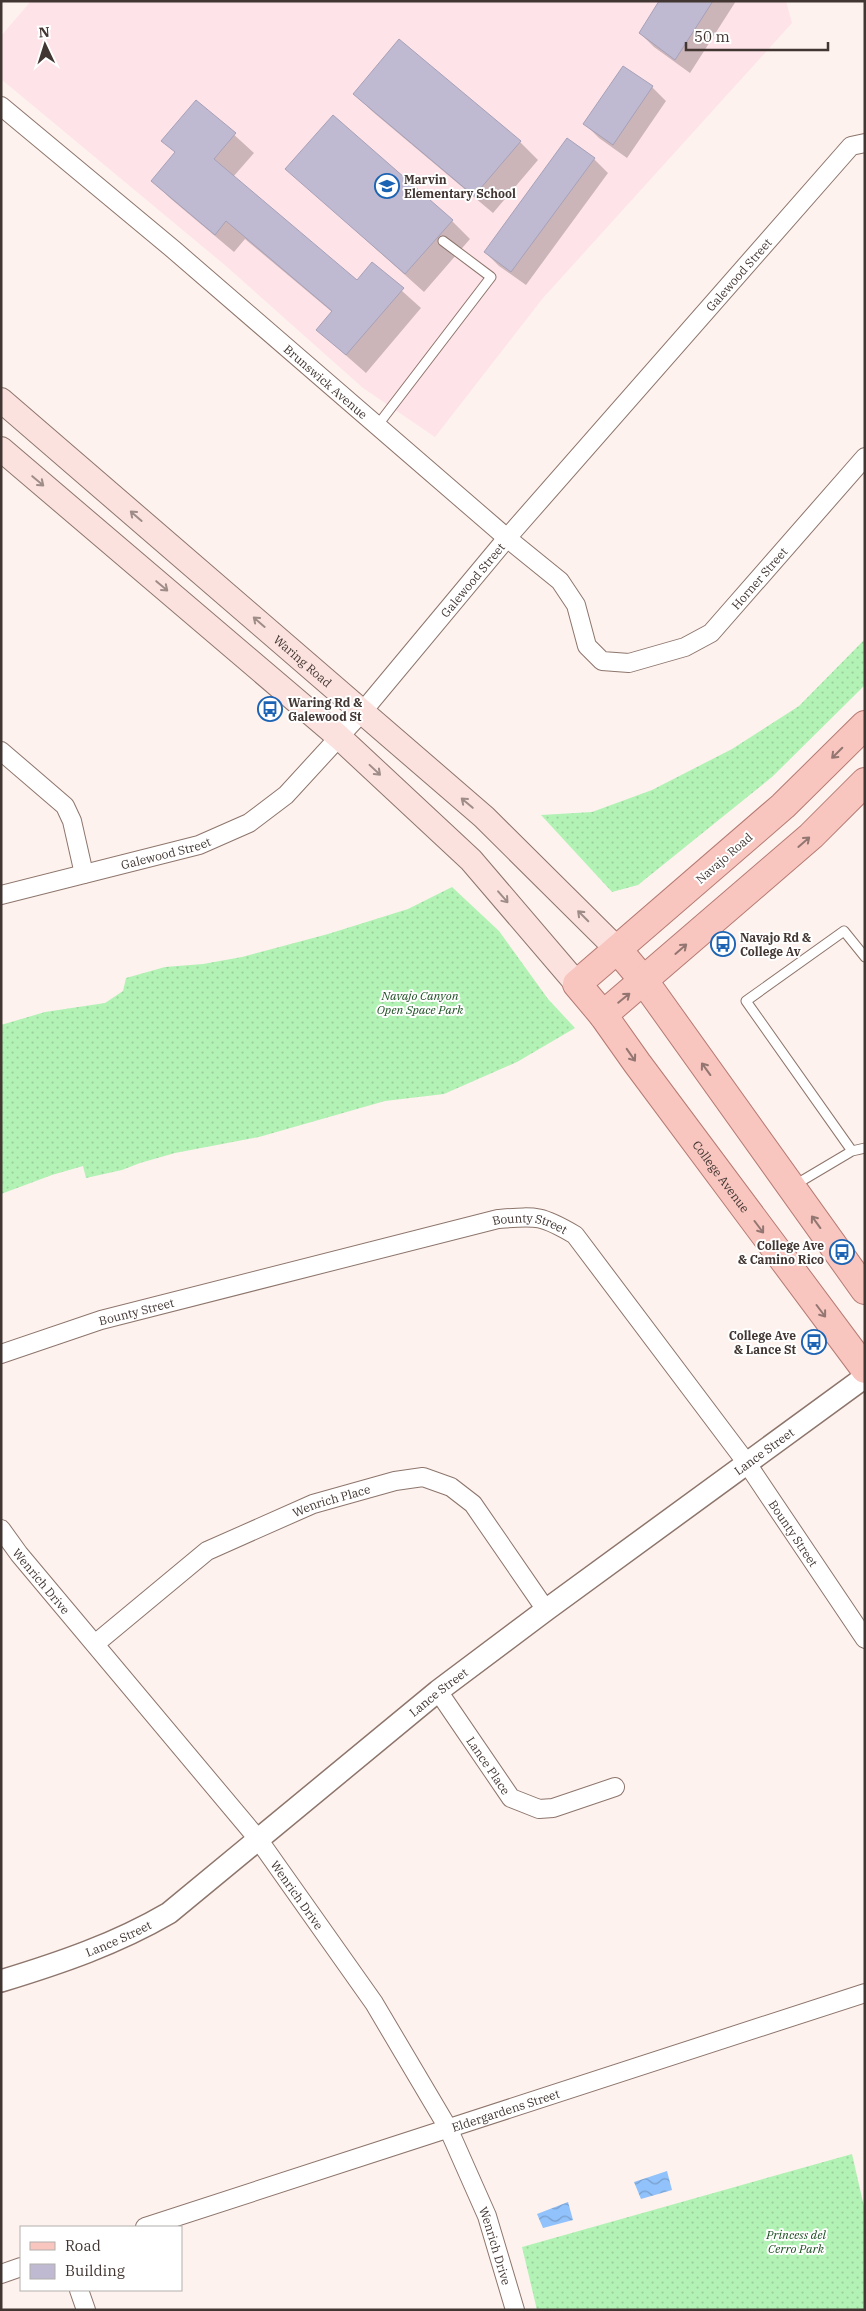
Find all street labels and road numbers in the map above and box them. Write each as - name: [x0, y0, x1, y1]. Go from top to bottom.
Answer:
- street label: Galewood Street: [702, 235, 774, 314]
- street label: Brunswick Avenue: [281, 341, 371, 422]
- street label: Galewood Street: [437, 539, 508, 620]
- street label: Horner Street: [728, 544, 790, 612]
- street label: Waring Road: [271, 631, 335, 690]
- street label: Navajo Road: [693, 829, 755, 887]
- street label: Galewood Street: [119, 833, 213, 872]
- street label: College Avenue: [690, 1137, 753, 1215]
- street label: Bounty Street: [490, 1210, 570, 1237]
- street label: Bounty Street: [97, 1294, 175, 1328]
- street label: Lance Street: [731, 1424, 797, 1478]
- street label: Wenrich Place: [290, 1481, 372, 1520]
- street label: Bounty Street: [766, 1497, 822, 1569]
- street label: Wenrich Drive: [10, 1545, 73, 1617]
- street label: Lance Street: [406, 1664, 470, 1719]
- street label: Lance Place: [464, 1733, 514, 1797]
- street label: Wenrich Drive: [268, 1857, 327, 1932]
- street label: Lance Street: [83, 1917, 154, 1959]
- street label: Eldergardens Street: [450, 2085, 561, 2134]
- street label: Wenrich Drive: [476, 2204, 515, 2287]

